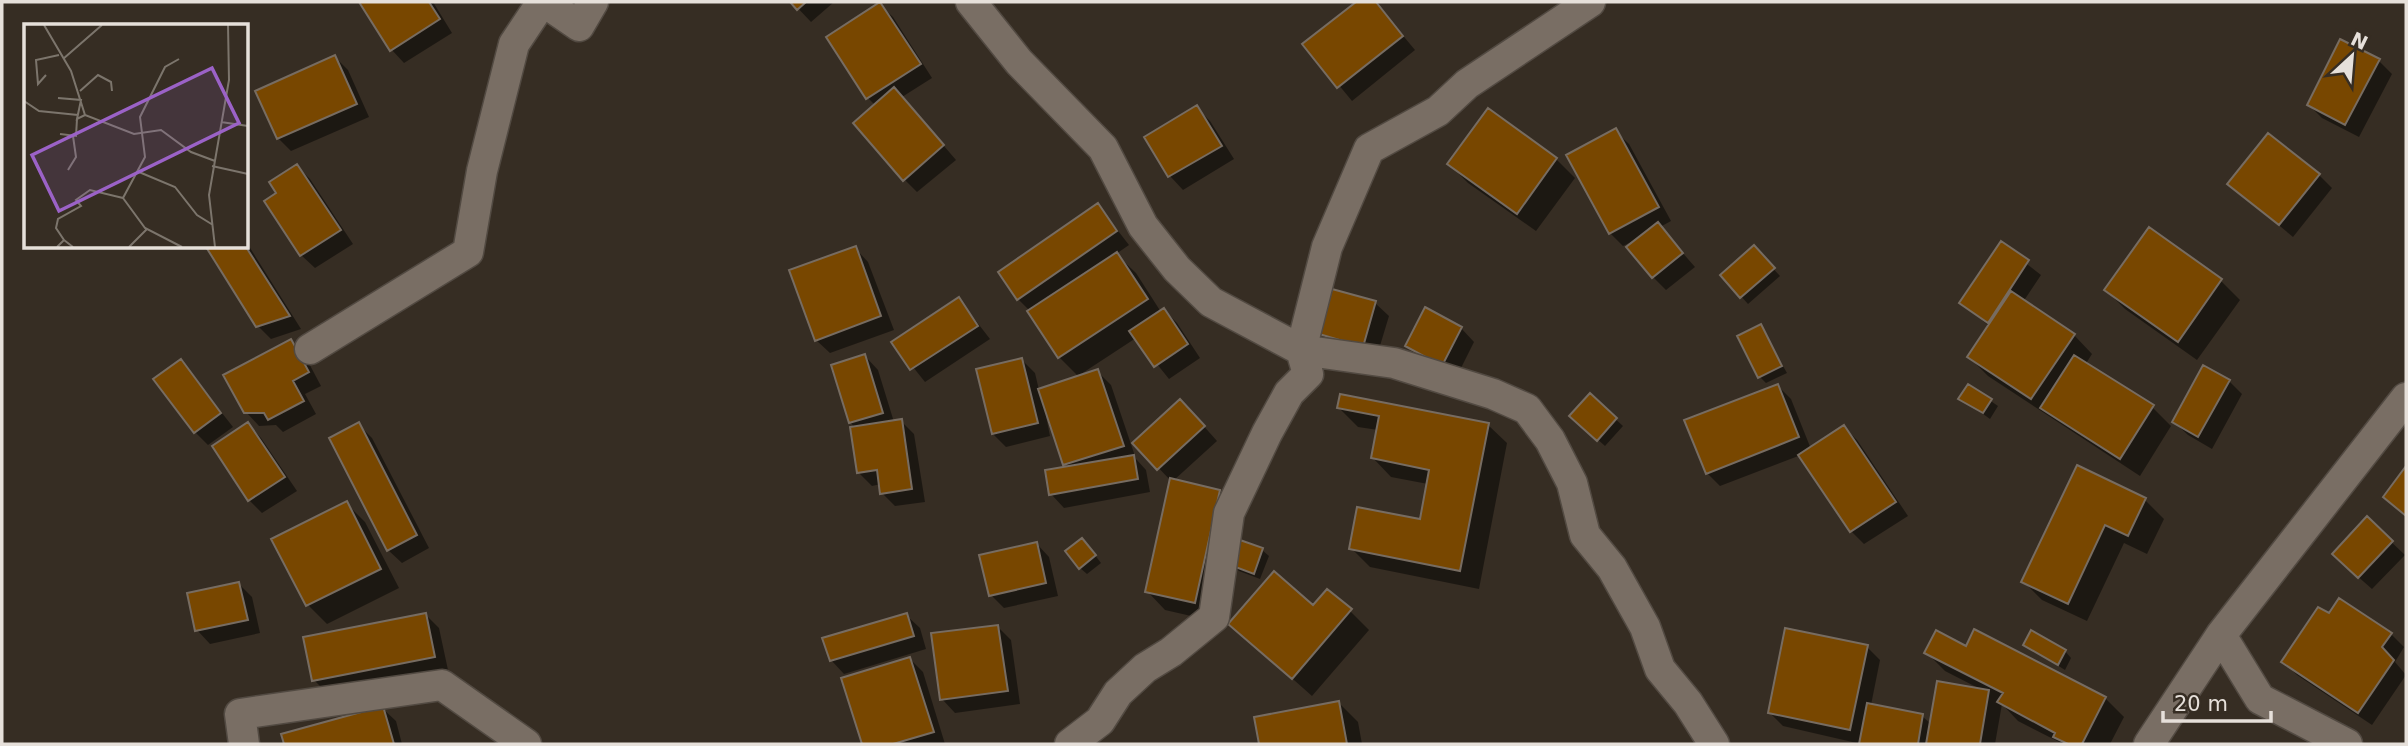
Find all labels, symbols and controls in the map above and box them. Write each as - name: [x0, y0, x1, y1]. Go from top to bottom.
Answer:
- north arrow: [2317, 21, 2387, 91]
- inset map: [24, 24, 248, 248]
- text: N: [2347, 27, 2371, 54]
- scale bar: [2163, 680, 2272, 724]
- text: 20 m: [2174, 692, 2228, 716]

